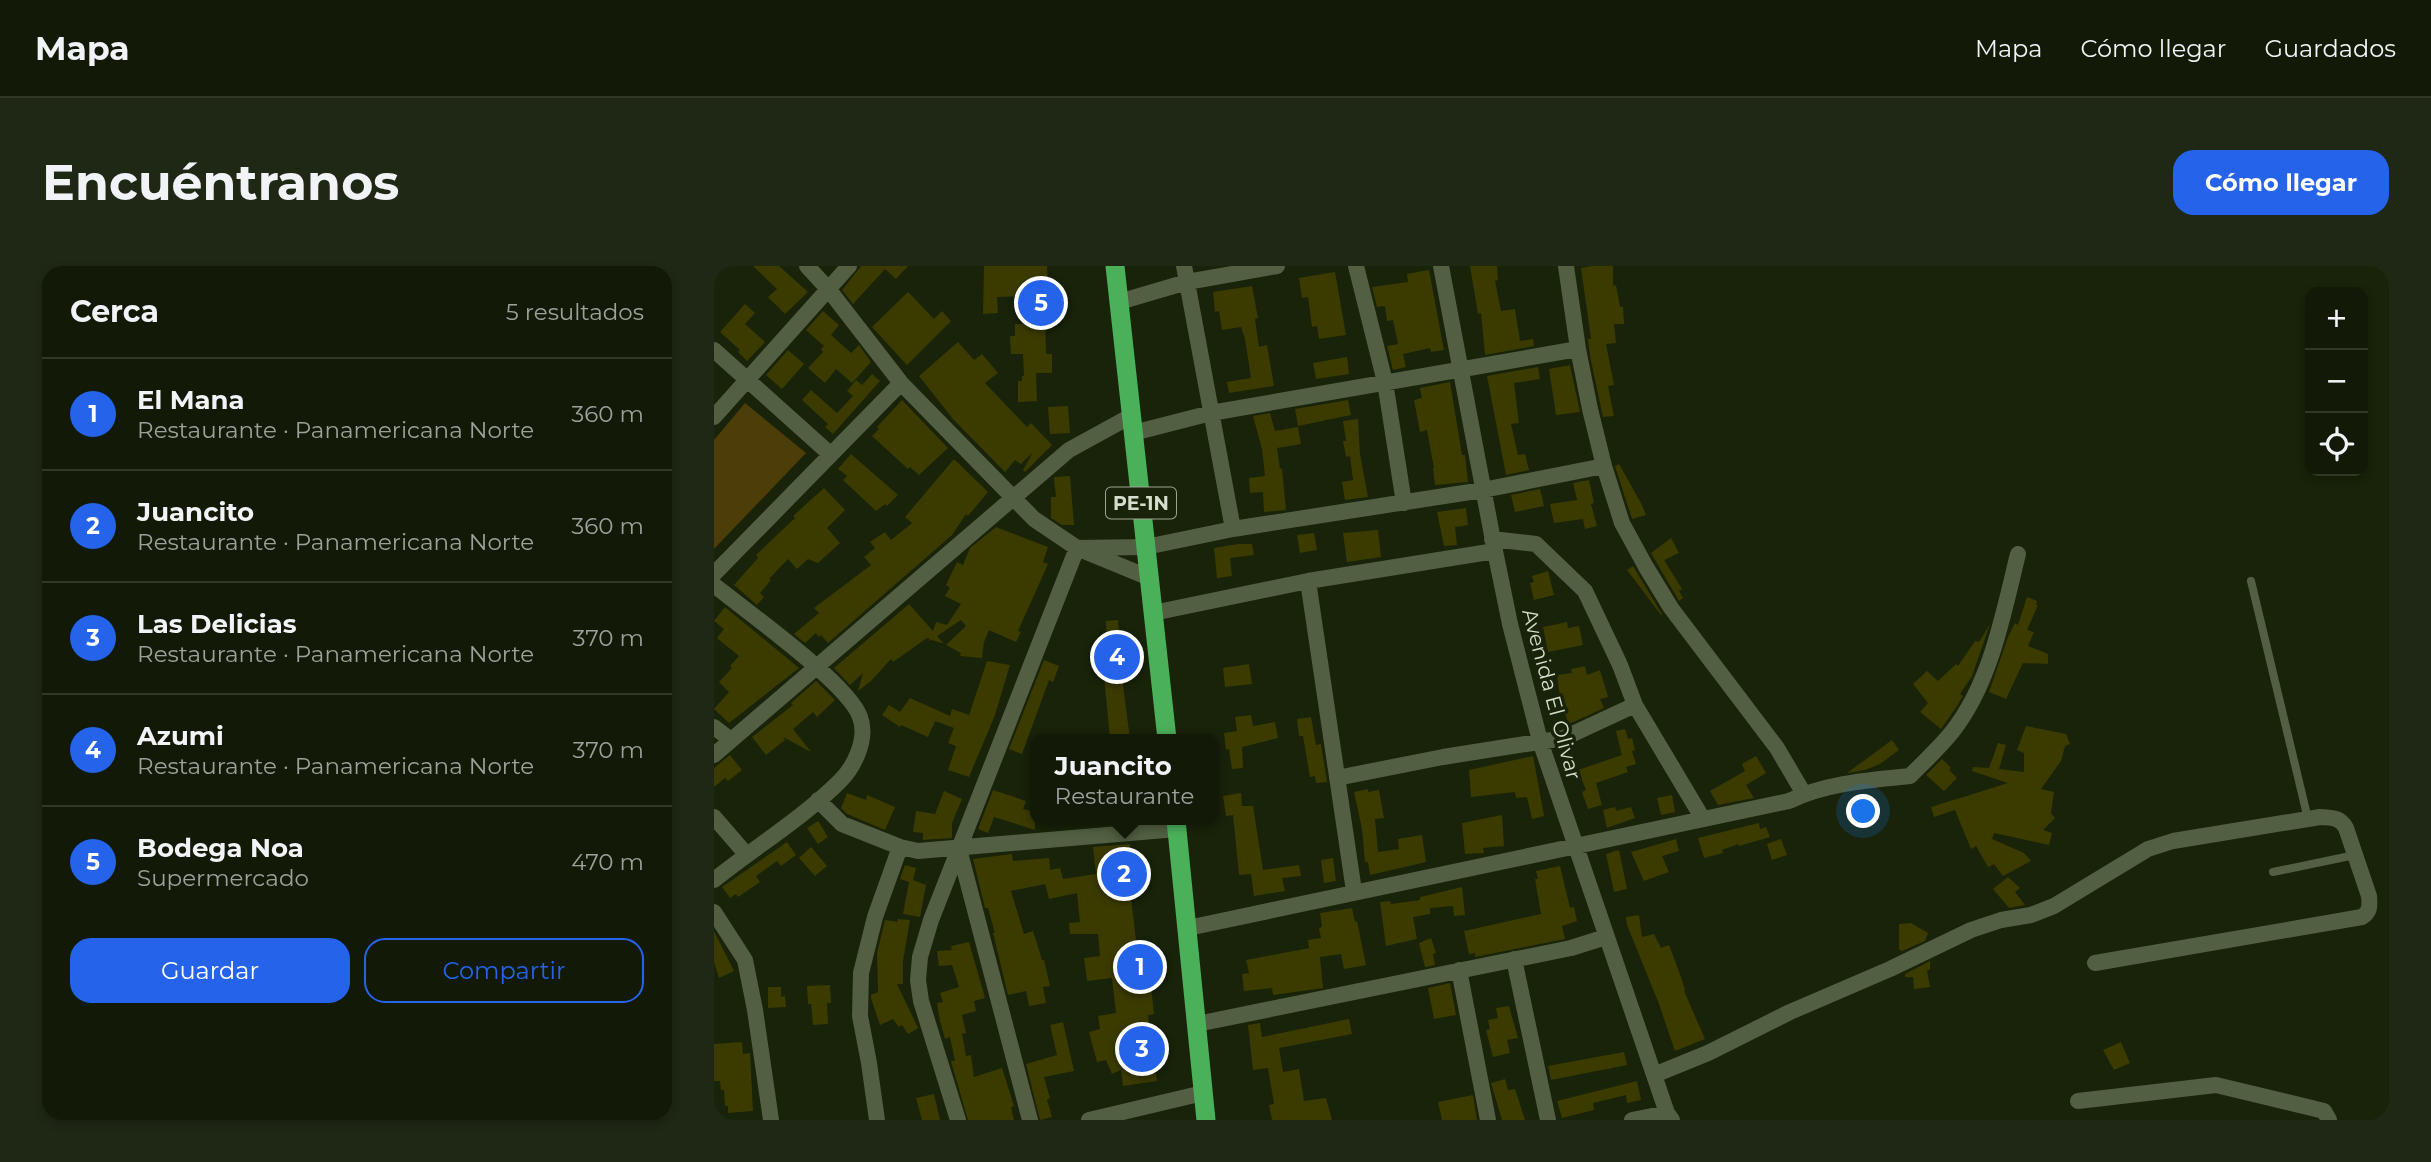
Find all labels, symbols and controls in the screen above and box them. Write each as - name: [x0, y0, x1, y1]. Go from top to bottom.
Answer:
- text: Mapa: [35, 28, 130, 68]
- text: Mapa: [1975, 34, 2042, 63]
- text: Cómo llegar: [2080, 34, 2226, 63]
- text: Guardados: [2264, 34, 2396, 63]
- button: Cómo llegar: [2173, 150, 2389, 215]
- text: Encuéntranos: [42, 153, 399, 212]
- pin: 5: [1018, 277, 1064, 329]
- map controls: [2305, 287, 2368, 476]
- button: +: [2305, 287, 2368, 350]
- text: Cerca: [70, 293, 159, 330]
- text: 5 resultados: [506, 298, 644, 326]
- button: −: [2305, 350, 2368, 413]
- text: El Mana: [137, 384, 245, 416]
- text: 1: [88, 400, 98, 428]
- text: 360 m: [571, 400, 644, 428]
- button: locate: [2305, 413, 2368, 476]
- text: Restaurante · Panamericana Norte: [137, 416, 534, 444]
- road number: PE-1N: [1106, 487, 1176, 518]
- text: Juancito: [137, 496, 254, 528]
- text: 2: [86, 512, 100, 540]
- text: 360 m: [571, 512, 644, 540]
- text: Restaurante · Panamericana Norte: [137, 528, 534, 556]
- street label: Avenida El Olivar: [1517, 606, 1587, 782]
- text: Las Delicias: [137, 608, 297, 640]
- text: 3: [86, 624, 100, 652]
- text: 370 m: [573, 624, 644, 652]
- pin: 4: [1094, 631, 1140, 683]
- text: Restaurante · Panamericana Norte: [137, 640, 534, 668]
- text: Azumi: [137, 720, 224, 752]
- popup: [1030, 734, 1219, 825]
- text: 4: [85, 736, 101, 764]
- text: 370 m: [573, 736, 644, 764]
- text: Juancito: [1055, 750, 1172, 782]
- text: Restaurante · Panamericana Norte: [137, 752, 534, 780]
- text: Restaurante: [1055, 782, 1194, 810]
- your location: [1846, 794, 1880, 828]
- text: Bodega Noa: [137, 832, 304, 864]
- text: 5: [86, 848, 100, 876]
- text: 470 m: [571, 848, 644, 876]
- pin: 2: [1101, 848, 1147, 900]
- text: Supermercado: [137, 864, 309, 892]
- button: Guardar: [70, 938, 350, 1003]
- button: Compartir: [364, 938, 644, 1003]
- pin: 1: [1117, 941, 1163, 993]
- pin: 3: [1119, 1023, 1165, 1075]

